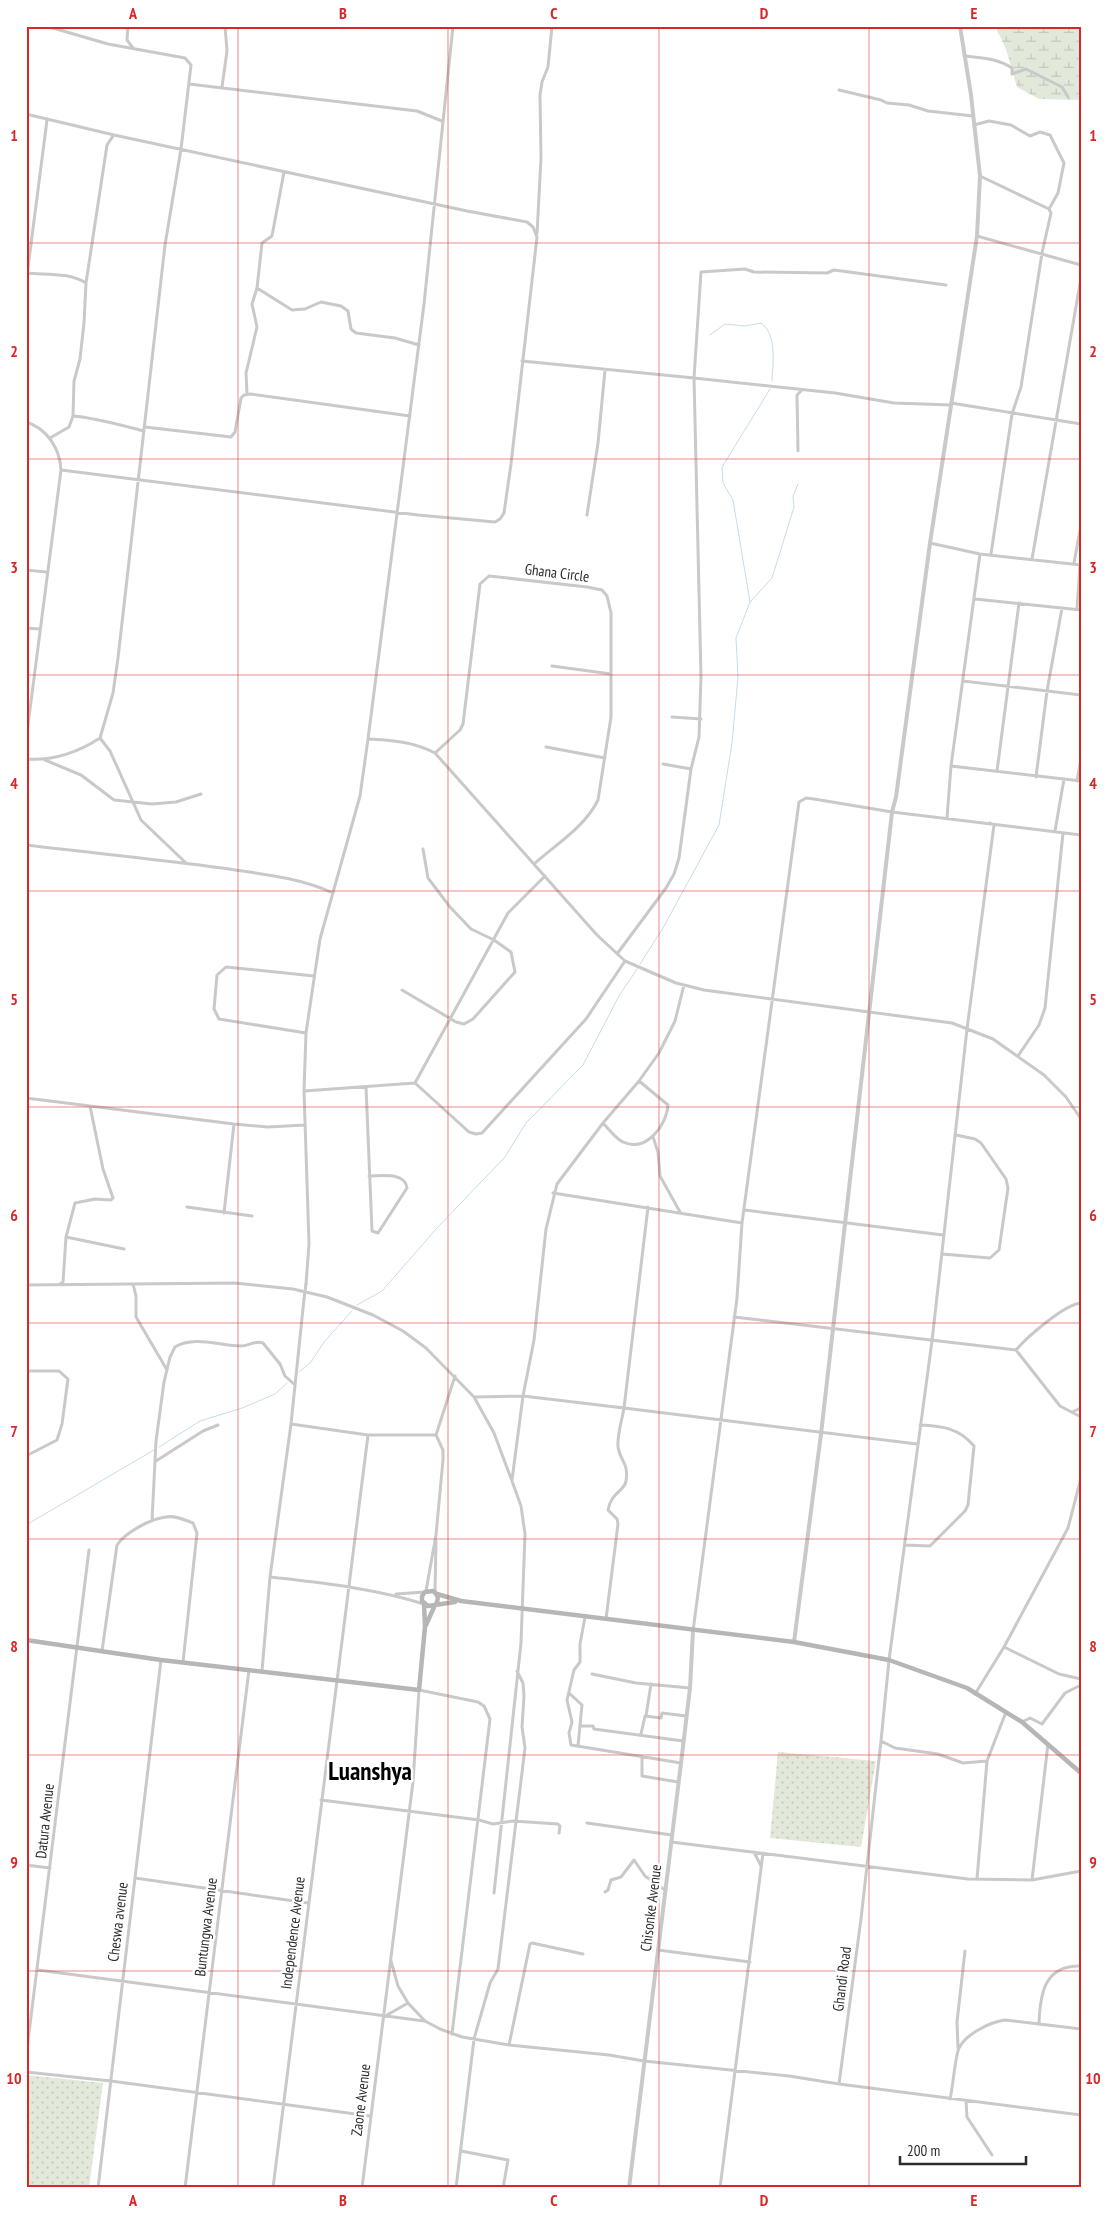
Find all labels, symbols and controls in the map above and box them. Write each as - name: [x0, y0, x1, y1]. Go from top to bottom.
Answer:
- text: A: [128, 3, 138, 23]
- text: B: [339, 3, 347, 23]
- text: C: [550, 3, 558, 23]
- text: D: [760, 3, 769, 23]
- text: E: [971, 3, 978, 23]
- text: 1: [10, 125, 18, 145]
- text: 1: [1089, 125, 1097, 145]
- text: 2: [10, 341, 18, 361]
- text: 2: [1089, 341, 1097, 361]
- text: 3: [10, 557, 18, 577]
- text: 3: [1089, 557, 1097, 577]
- street label: Ghana Circle: [524, 559, 590, 586]
- text: 4: [10, 773, 18, 793]
- text: 4: [1089, 773, 1097, 793]
- text: 5: [10, 989, 18, 1009]
- text: 5: [1089, 989, 1097, 1009]
- text: 6: [10, 1205, 18, 1225]
- text: 6: [1089, 1205, 1097, 1225]
- text: 7: [10, 1421, 18, 1441]
- text: 7: [1089, 1421, 1097, 1441]
- text: 8: [10, 1636, 18, 1656]
- text: 8: [1089, 1636, 1097, 1656]
- district label: Luanshya: [328, 1755, 412, 1787]
- street label: Datura Avenue: [31, 1782, 58, 1859]
- text: 9: [10, 1852, 18, 1872]
- text: 9: [1089, 1852, 1097, 1872]
- street label: Chisonke Avenue: [636, 1863, 665, 1952]
- street label: Buntungwa Avenue: [190, 1876, 221, 1977]
- street label: Independence Avenue: [276, 1876, 309, 1990]
- street label: Cheswa avenue: [103, 1881, 132, 1963]
- street label: Ghandi Road: [828, 1945, 855, 2012]
- street label: Zaone Avenue: [347, 2063, 374, 2137]
- text: 10: [6, 2068, 22, 2088]
- text: 10: [1085, 2068, 1101, 2088]
- scale bar: [900, 2134, 1026, 2166]
- text: 200 m: [907, 2141, 940, 2160]
- text: A: [128, 2190, 138, 2210]
- text: B: [339, 2190, 347, 2210]
- text: C: [550, 2190, 558, 2210]
- text: D: [760, 2190, 769, 2210]
- text: E: [971, 2190, 978, 2210]

